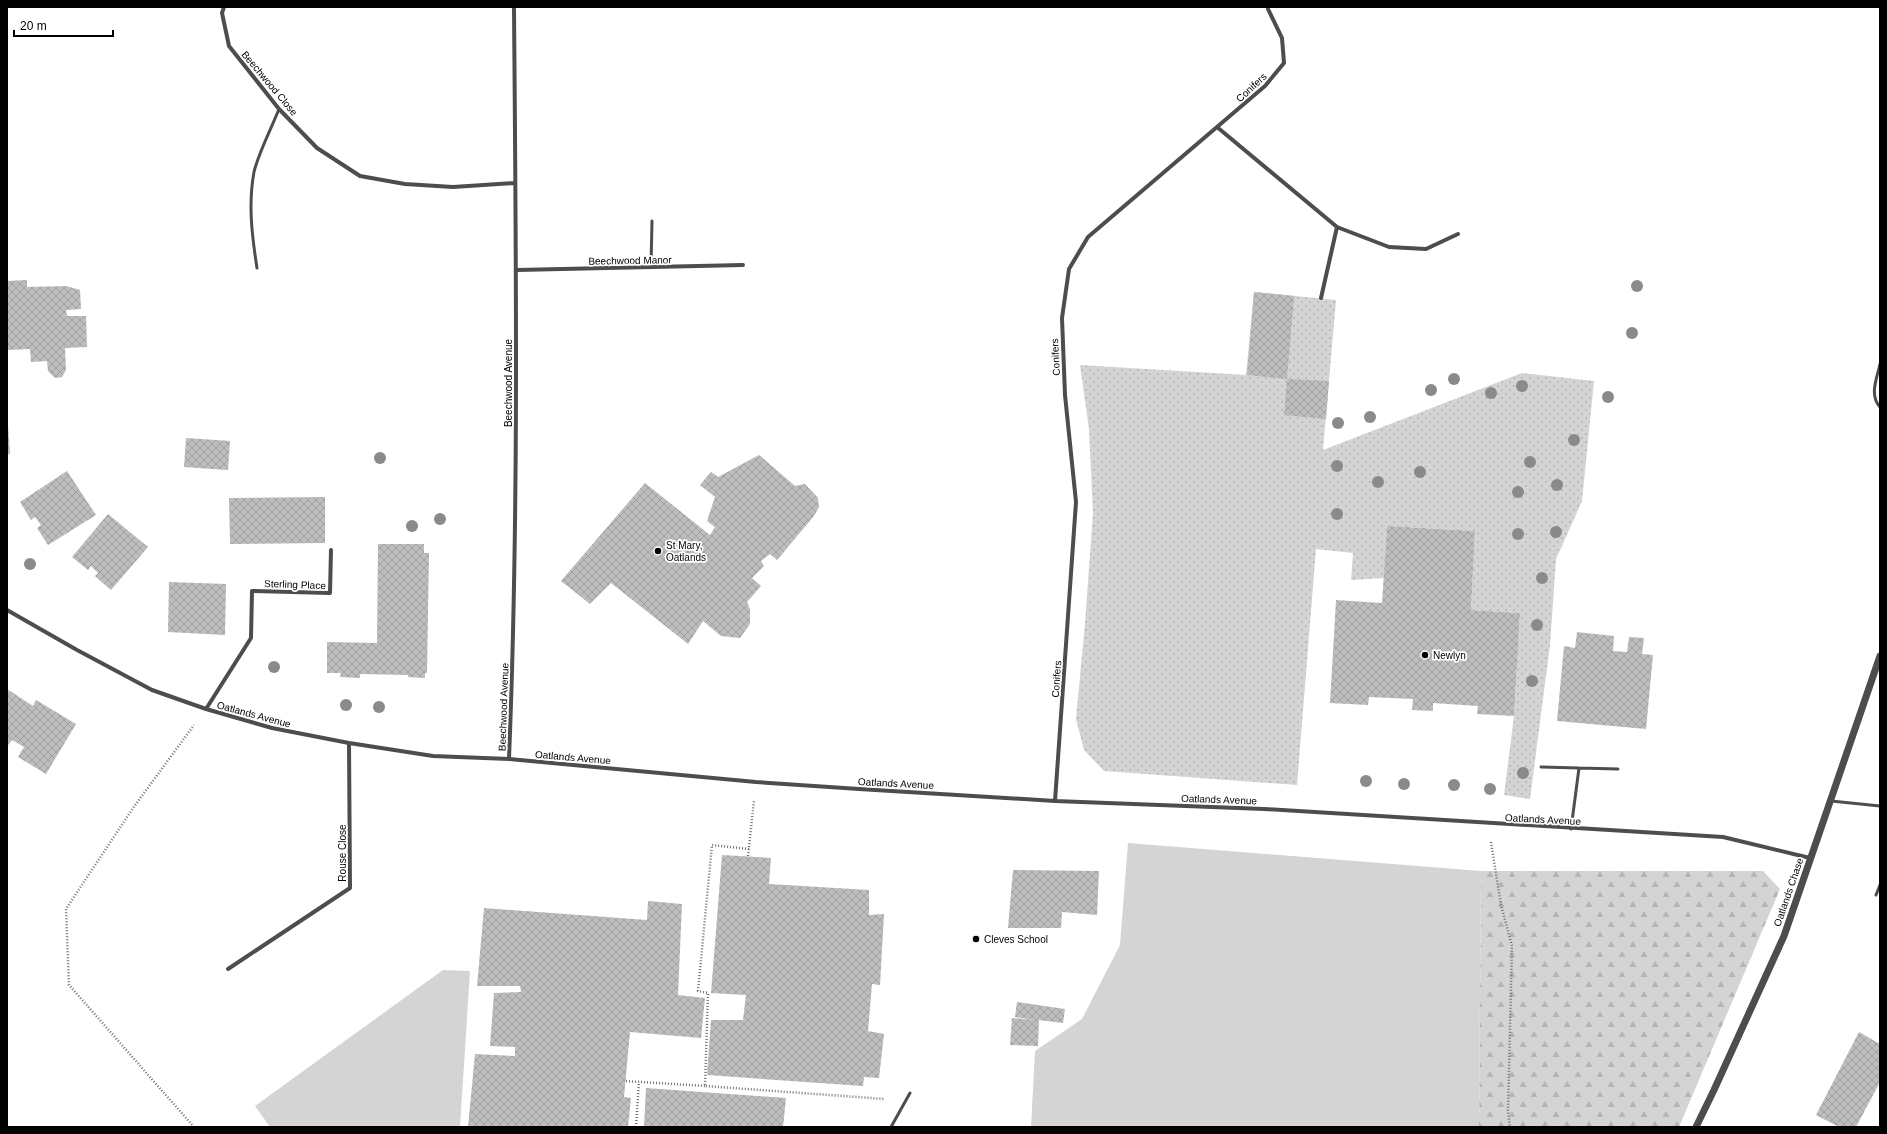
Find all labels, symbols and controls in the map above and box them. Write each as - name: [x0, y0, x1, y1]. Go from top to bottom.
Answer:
- scale bar: [14, 12, 113, 38]
- text: 20 m: [20, 19, 47, 33]
- street label: Beechwood Close: [239, 49, 300, 118]
- street label: Conifers: [1234, 71, 1269, 104]
- street label: Beechwood Manor: [588, 254, 672, 267]
- street label: Beechwood Avenue: [503, 338, 514, 427]
- street label: Conifers: [1049, 338, 1062, 376]
- place label: St Mary, Oatlands: [666, 540, 706, 563]
- marker: St Mary, Oatlands: [653, 546, 663, 556]
- street label: Sterling Place: [264, 578, 326, 591]
- marker: Newlyn: [1420, 650, 1430, 660]
- place label: Newlyn: [1433, 650, 1466, 661]
- street label: Conifers: [1050, 660, 1063, 698]
- street label: Beechwood Avenue: [496, 662, 511, 751]
- street label: Oatlands Avenue: [216, 699, 292, 730]
- street label: Oatlands Avenue: [535, 749, 612, 766]
- street label: Oatlands Avenue: [858, 776, 935, 791]
- street label: Oatlands Avenue: [1181, 793, 1258, 806]
- street label: Oatlands Avenue: [1505, 812, 1582, 827]
- street label: Rouse Close: [337, 824, 348, 882]
- street label: Oatlands Chase: [1772, 856, 1805, 928]
- marker: Cleves School: [971, 934, 981, 944]
- place label: Cleves School: [984, 934, 1048, 945]

